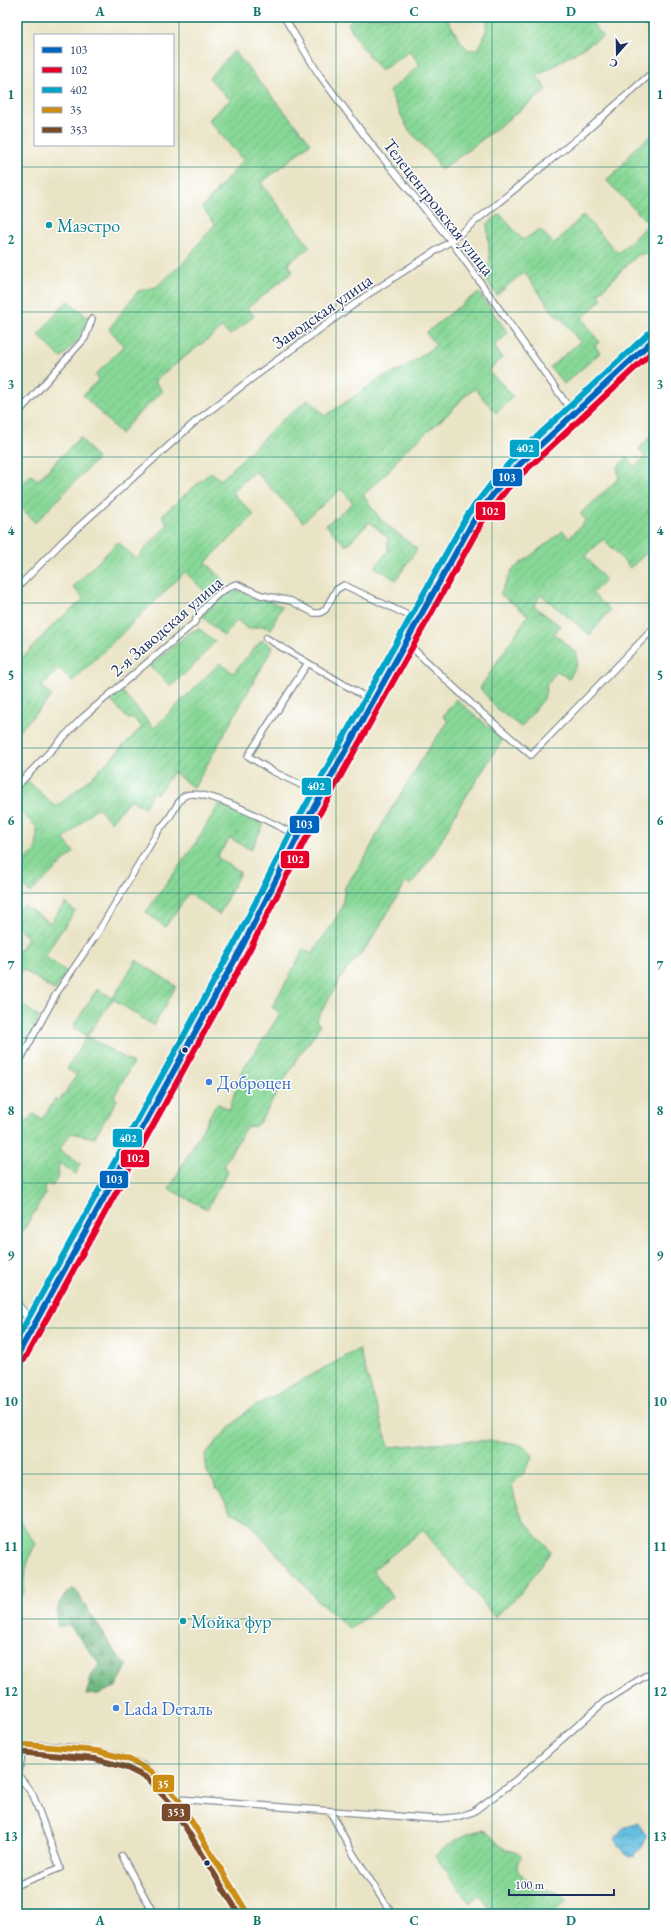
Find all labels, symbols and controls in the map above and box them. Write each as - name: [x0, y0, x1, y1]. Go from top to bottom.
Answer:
- text: A: [94, 3, 105, 20]
- text: B: [253, 3, 261, 20]
- text: C: [409, 3, 419, 20]
- text: D: [566, 3, 576, 20]
- legend: [34, 34, 174, 146]
- north arrow: [597, 34, 637, 74]
- text: 103: [70, 42, 88, 58]
- text: С: [607, 55, 620, 71]
- text: 102: [70, 62, 88, 78]
- text: 402: [70, 82, 88, 98]
- text: 1: [8, 86, 15, 103]
- text: 1: [657, 86, 664, 103]
- text: 35: [70, 102, 82, 118]
- text: 353: [70, 122, 88, 138]
- street label: Телецентровская улица: [378, 134, 500, 281]
- place label: Маэстро: [57, 214, 120, 237]
- marker: Маэстро: [44, 220, 54, 230]
- text: 2: [8, 231, 15, 248]
- text: 2: [657, 231, 664, 248]
- street label: Заводская улица: [268, 268, 377, 354]
- text: 3: [8, 376, 15, 393]
- text: 3: [657, 376, 664, 393]
- line badge: 402: [509, 439, 540, 458]
- text: 402: [516, 441, 534, 455]
- line badge: 103: [492, 468, 523, 487]
- text: 103: [498, 470, 516, 484]
- line badge: 102: [475, 501, 506, 521]
- text: 102: [481, 504, 499, 518]
- text: 4: [8, 522, 15, 539]
- text: 4: [657, 522, 664, 539]
- street label: 2-я Заводская улица: [105, 570, 228, 681]
- text: 5: [8, 667, 14, 684]
- text: 5: [657, 667, 663, 684]
- line badge: 402: [301, 777, 332, 796]
- text: 402: [307, 779, 325, 793]
- text: 6: [8, 812, 15, 829]
- text: 6: [657, 812, 664, 829]
- line badge: 103: [289, 815, 320, 834]
- text: 103: [295, 817, 313, 831]
- line badge: 102: [280, 850, 310, 869]
- text: 102: [286, 852, 304, 866]
- text: 7: [8, 957, 15, 974]
- text: 7: [657, 957, 664, 974]
- unlabelled marker: [180, 1045, 190, 1055]
- place label: Доброцен: [217, 1071, 291, 1094]
- marker: Доброцен: [204, 1077, 214, 1087]
- text: 8: [8, 1102, 15, 1119]
- text: 8: [657, 1102, 664, 1119]
- line badge: 402: [112, 1128, 143, 1148]
- text: 402: [119, 1131, 137, 1145]
- line badge: 102: [120, 1149, 150, 1168]
- text: 102: [126, 1151, 144, 1165]
- line badge: 103: [99, 1170, 129, 1189]
- text: 103: [105, 1172, 123, 1186]
- text: 9: [8, 1247, 15, 1264]
- text: 9: [657, 1247, 664, 1264]
- text: 10: [4, 1393, 18, 1410]
- text: 10: [653, 1393, 667, 1410]
- text: 11: [4, 1538, 18, 1555]
- text: 11: [653, 1538, 667, 1555]
- place label: Мойка фур: [191, 1610, 272, 1633]
- marker: Мойка фур: [178, 1616, 188, 1626]
- text: 12: [4, 1683, 18, 1700]
- text: 12: [653, 1683, 667, 1700]
- place label: Lada Dеталь: [124, 1697, 213, 1720]
- marker: Lada Dеталь: [111, 1703, 121, 1713]
- line badge: 35: [152, 1774, 175, 1793]
- text: 35: [157, 1777, 169, 1791]
- line badge: 353: [161, 1803, 191, 1822]
- text: 353: [167, 1805, 185, 1819]
- text: 13: [4, 1828, 18, 1845]
- text: 13: [653, 1828, 667, 1845]
- unlabelled marker: [202, 1858, 212, 1868]
- scale bar: [509, 1871, 614, 1897]
- text: 100 m: [515, 1877, 545, 1893]
- text: A: [94, 1912, 105, 1929]
- text: B: [253, 1912, 261, 1929]
- text: C: [409, 1912, 419, 1929]
- text: D: [566, 1912, 576, 1929]

